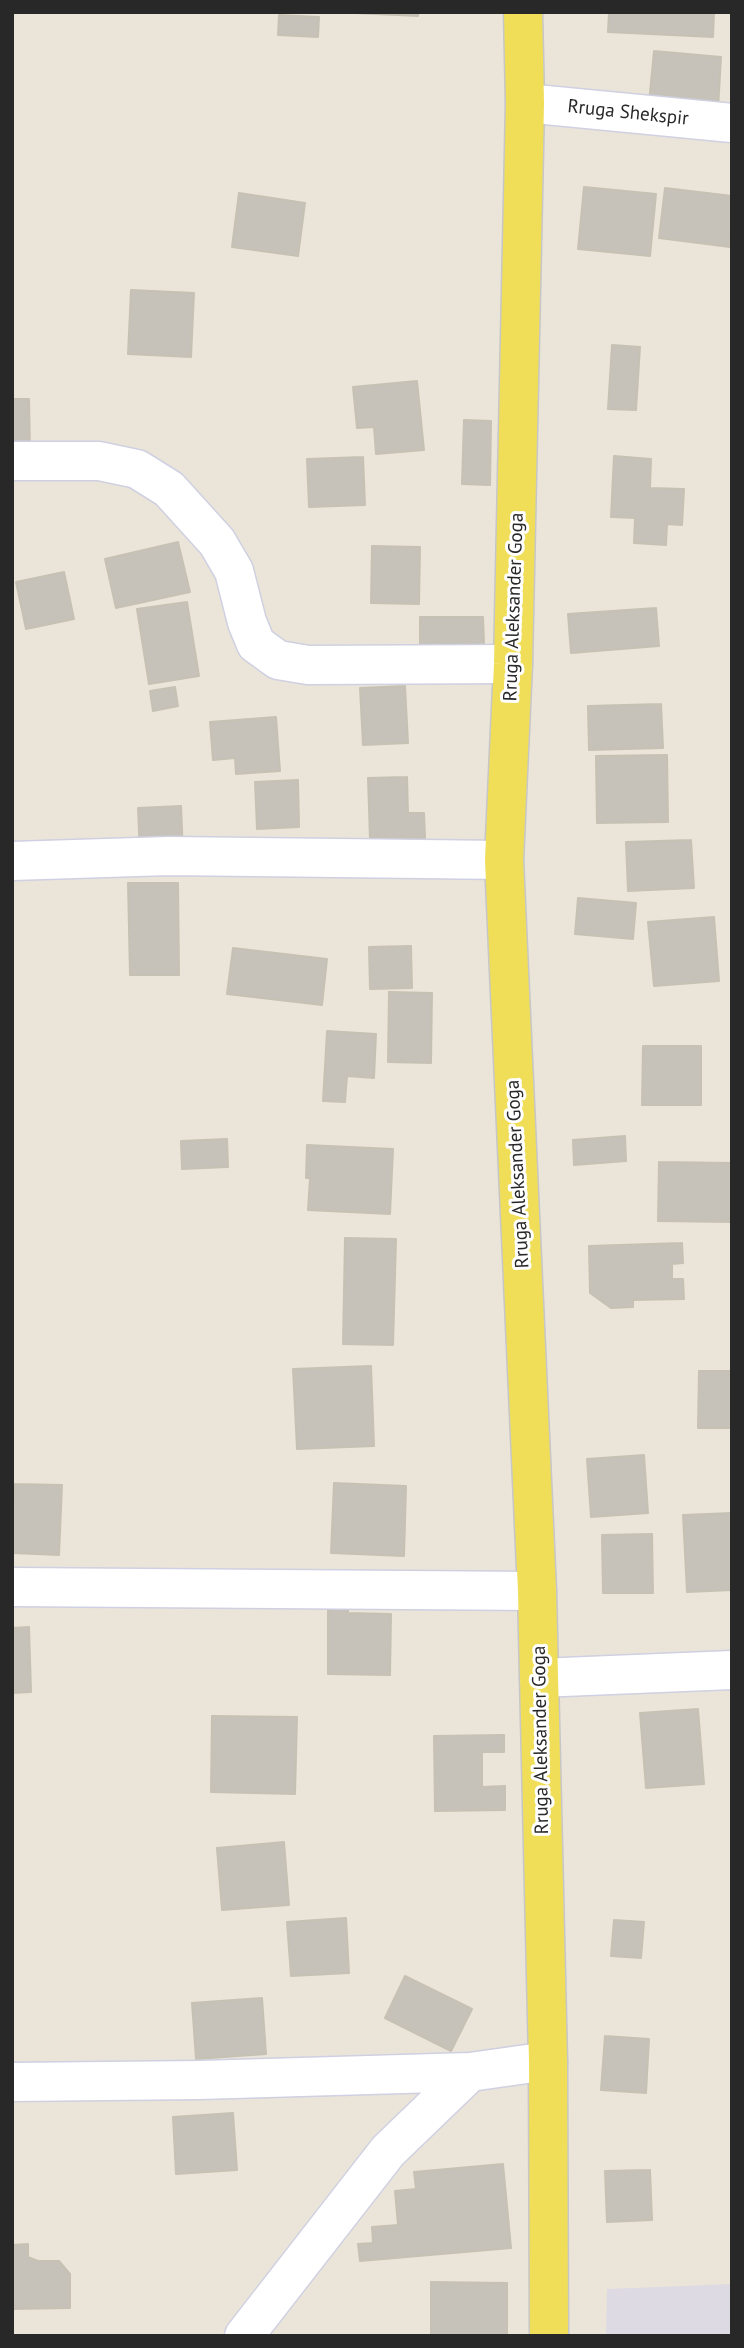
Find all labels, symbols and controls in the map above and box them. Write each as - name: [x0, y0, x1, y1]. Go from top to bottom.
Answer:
- street label: Rruga Shekspir: [566, 95, 690, 131]
- street label: Rruga Aleksander Goga: [499, 512, 529, 702]
- street label: Rruga Aleksander Goga: [502, 1079, 534, 1269]
- street label: Rruga Aleksander Goga: [528, 1646, 554, 1834]

